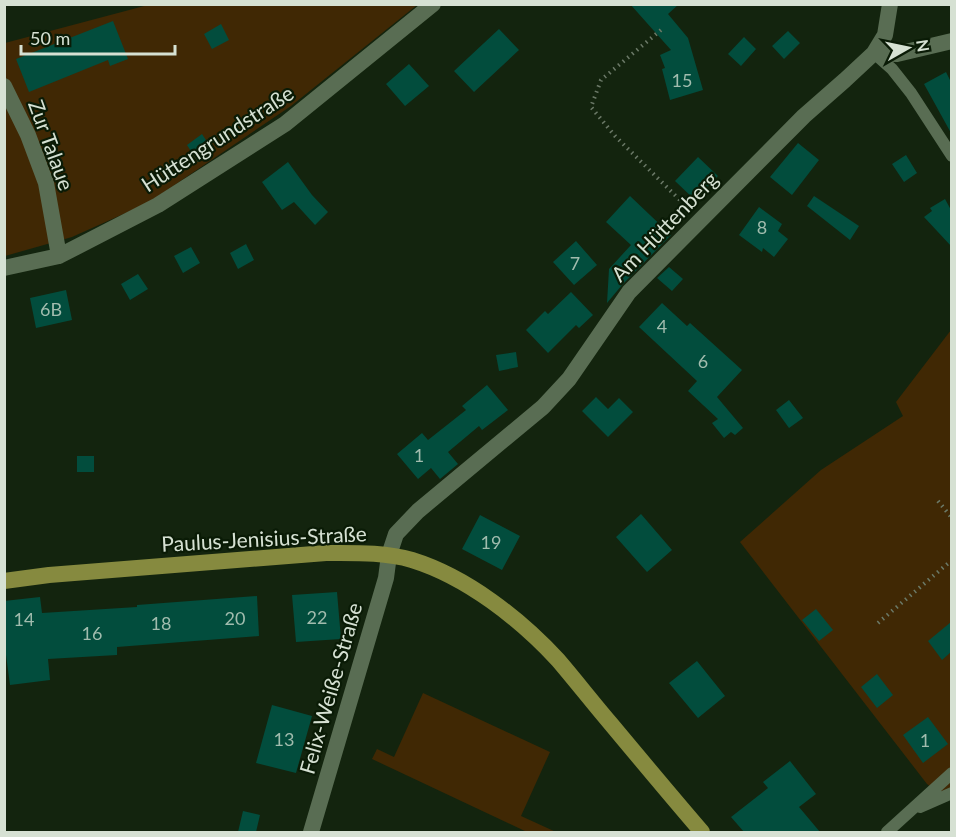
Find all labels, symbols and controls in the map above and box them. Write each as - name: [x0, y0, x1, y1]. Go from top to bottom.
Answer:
- scale bar: [21, 18, 176, 56]
- north arrow: [878, 18, 938, 78]
- text: 50 m: [30, 27, 70, 49]
- text: N: [913, 38, 934, 53]
- house number: 15: [672, 69, 692, 91]
- street label: Hüttengrundstraße: [136, 80, 298, 196]
- street label: Zur Talaue: [24, 96, 80, 194]
- street label: Am Hüttenberg: [605, 166, 723, 286]
- house number: 8: [757, 216, 767, 238]
- house number: 7: [570, 252, 580, 274]
- house number: 6B: [40, 298, 62, 320]
- house number: 4: [657, 315, 667, 337]
- house number: 6: [698, 350, 708, 372]
- house number: 1: [414, 444, 424, 466]
- street label: Paulus-Jenisius-Straße: [161, 520, 367, 556]
- house number: 19: [481, 531, 501, 553]
- street label: Felix-Weiße-Straße: [294, 599, 366, 777]
- house number: 22: [307, 606, 327, 628]
- house number: 20: [225, 607, 245, 629]
- house number: 14: [14, 608, 34, 630]
- house number: 18: [151, 612, 171, 634]
- house number: 16: [82, 622, 102, 644]
- house number: 13: [274, 728, 294, 750]
- house number: 1: [920, 729, 930, 751]

